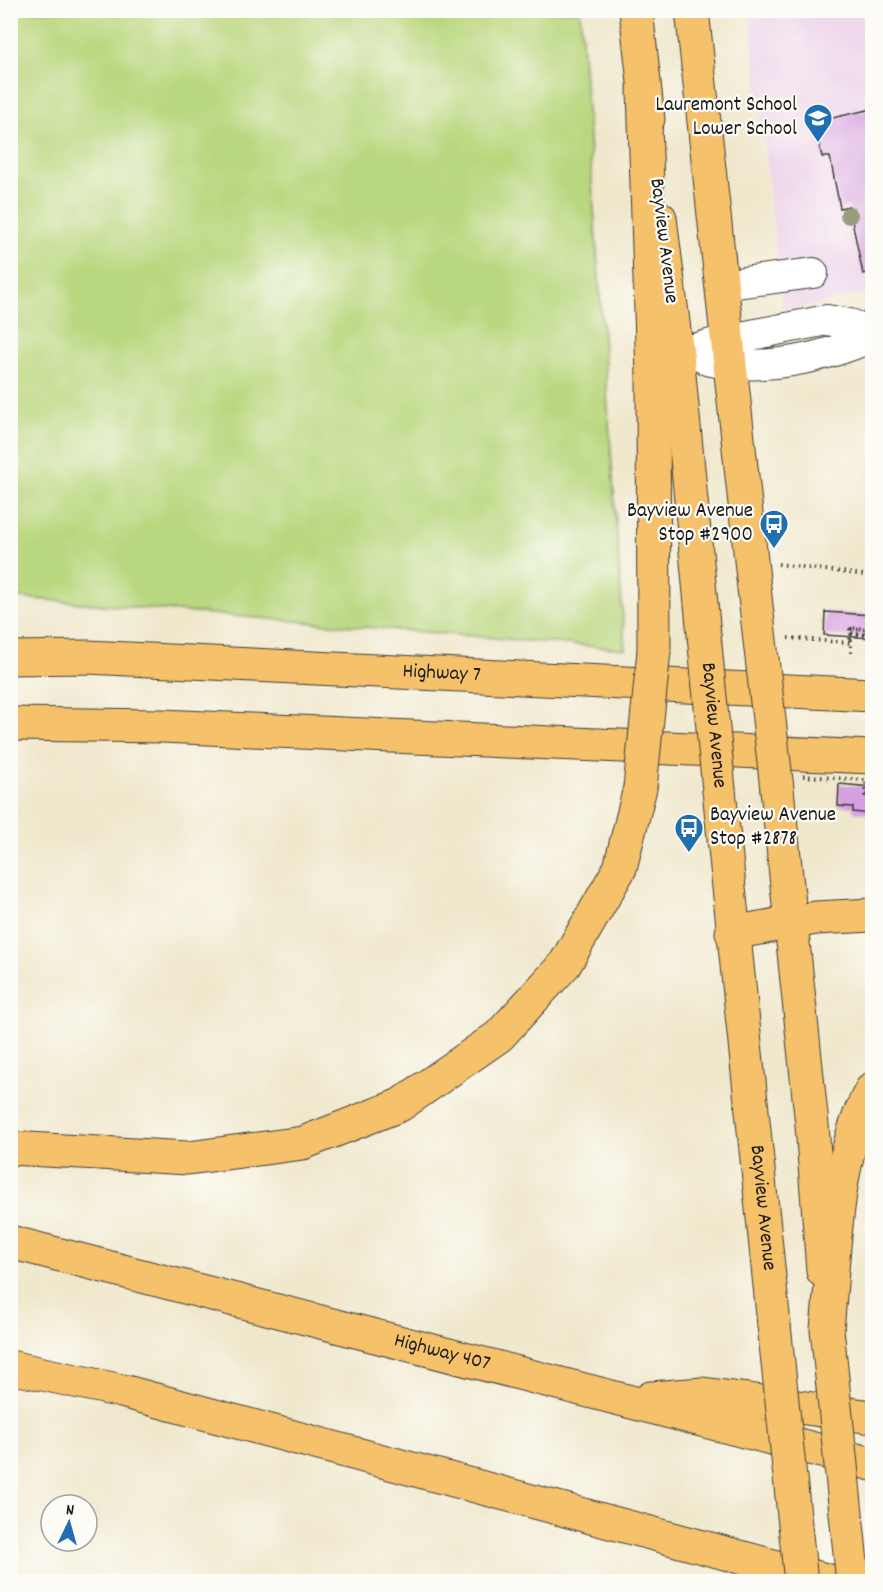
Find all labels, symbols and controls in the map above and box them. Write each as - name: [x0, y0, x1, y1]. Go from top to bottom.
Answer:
- place label: Lauremont School Lower School: [655, 91, 797, 145]
- school or university icon: Lauremont School Lower School: [802, 102, 834, 144]
- street label: Bayview Avenue: [640, 177, 686, 305]
- place label: Bayview Avenue Stop #2900: [627, 497, 753, 551]
- bus stop icon: Bayview Avenue Stop #2900: [758, 508, 790, 550]
- street label: Highway 7: [402, 657, 481, 691]
- street label: Bayview Avenue: [692, 661, 734, 790]
- place label: Bayview Avenue Stop #2878: [710, 801, 836, 855]
- bus stop icon: Bayview Avenue Stop #2878: [673, 812, 705, 854]
- street label: Bayview Avenue: [741, 1144, 783, 1272]
- street label: Highway 407: [391, 1326, 493, 1380]
- north arrow: [39, 1493, 99, 1553]
- text: N: [65, 1499, 75, 1522]

